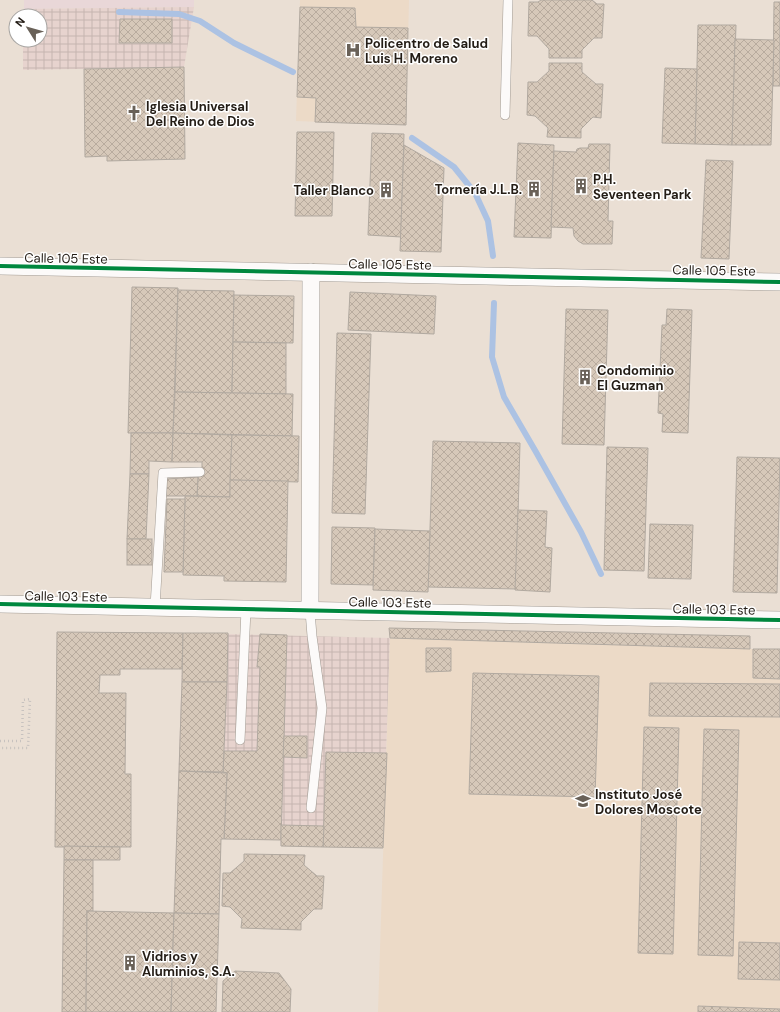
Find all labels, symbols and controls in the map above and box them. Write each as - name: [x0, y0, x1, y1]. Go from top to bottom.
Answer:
- north arrow: [8, 8, 48, 48]
- text: N: [12, 15, 28, 29]
- place label: Policentro de Salud Luis H. Moreno: [365, 35, 488, 67]
- hospital icon: Policentro de Salud Luis H. Moreno: [344, 41, 362, 59]
- place label: Iglesia Universal Del Reino de Dios: [146, 98, 255, 130]
- church icon: Iglesia Universal Del Reino de Dios: [125, 104, 143, 122]
- place label: P.H. Seventeen Park: [593, 171, 692, 203]
- building icon: P.H. Seventeen Park: [572, 177, 590, 195]
- building icon: Tornería J.L.B.: [525, 180, 543, 198]
- building icon: Taller Blanco: [377, 181, 395, 199]
- place label: Tornería J.L.B.: [435, 181, 522, 198]
- place label: Taller Blanco: [293, 182, 374, 199]
- street label: Calle 105 Este: [24, 249, 108, 268]
- street label: Calle 105 Este: [348, 255, 432, 274]
- street label: Calle 105 Este: [672, 261, 756, 280]
- place label: Condominio El Guzman: [597, 362, 674, 394]
- building icon: Condominio El Guzman: [576, 368, 594, 386]
- street label: Calle 103 Este: [24, 587, 108, 606]
- street label: Calle 103 Este: [348, 593, 432, 612]
- street label: Calle 103 Este: [672, 600, 756, 619]
- place label: Instituto José Dolores Moscote: [595, 786, 702, 818]
- school or university icon: Instituto José Dolores Moscote: [574, 792, 592, 810]
- place label: Vidrios y Aluminios, S.A.: [142, 948, 235, 980]
- building icon: Vidrios y Aluminios, S.A.: [121, 954, 139, 972]

